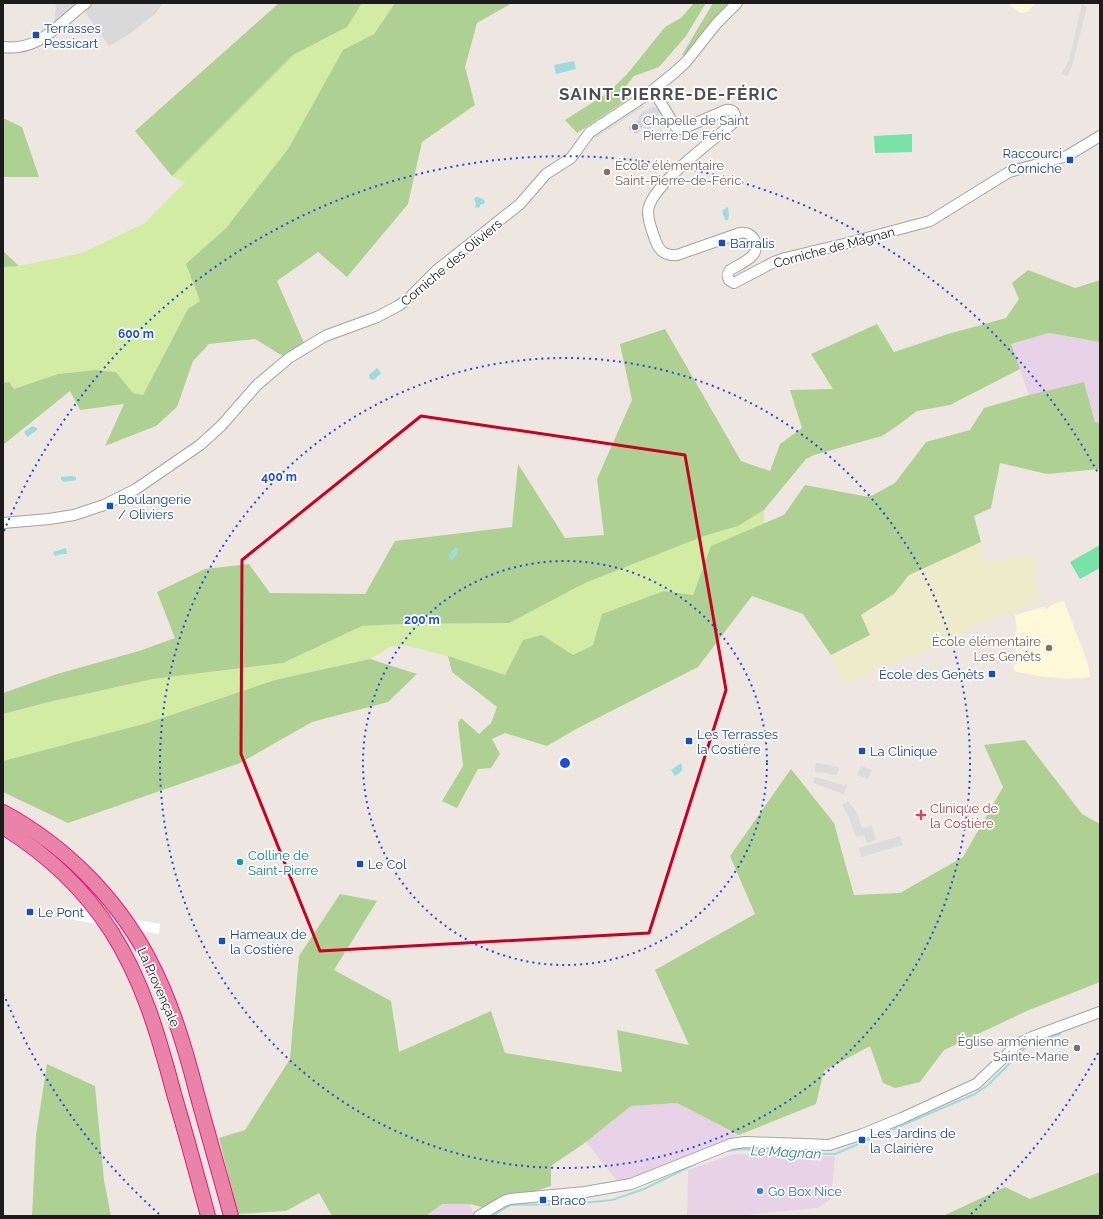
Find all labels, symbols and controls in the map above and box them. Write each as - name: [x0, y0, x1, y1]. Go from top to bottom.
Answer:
- place label: Terrasses Pessicart: [44, 21, 101, 51]
- marker: Terrasses Pessicart: [31, 30, 41, 40]
- district label: SAINT-PIERRE-DE-FÉRIC: [559, 84, 779, 104]
- place label: Chapelle de Saint Pierre De Féric: [643, 113, 750, 143]
- marker: Chapelle de Saint Pierre De Féric: [630, 122, 640, 132]
- place label: Raccourci Corniche: [1003, 146, 1062, 176]
- marker: Raccourci Corniche: [1065, 155, 1075, 165]
- place label: École élémentaire Saint-Pierre-de-Féric: [615, 158, 741, 188]
- marker: École élémentaire Saint-Pierre-de-Féric: [602, 167, 612, 177]
- street label: Corniche des Oliviers: [398, 216, 505, 309]
- street label: Corniche de Magnan: [772, 224, 896, 271]
- place label: Barralis: [730, 236, 775, 251]
- marker: Barralis: [717, 238, 727, 248]
- text: 600 m: [118, 327, 154, 341]
- text: 400 m: [261, 470, 297, 484]
- place label: Boulangerie / Oliviers: [118, 492, 191, 522]
- marker: Boulangerie / Oliviers: [105, 501, 115, 511]
- text: 200 m: [404, 613, 440, 627]
- place label: École élémentaire Les Genêts: [932, 634, 1041, 664]
- marker: École élémentaire Les Genêts: [1044, 643, 1054, 653]
- place label: École des Genêts: [879, 667, 984, 682]
- marker: École des Genêts: [987, 669, 997, 679]
- place label: Les Terrasses la Costière: [697, 727, 778, 757]
- marker: Les Terrasses la Costière: [684, 736, 694, 746]
- place label: La Clinique: [870, 744, 937, 759]
- marker: La Clinique: [857, 746, 867, 756]
- centre of rings: [558, 756, 572, 770]
- place label: Clinique de la Costière: [930, 801, 998, 831]
- marker: Clinique de la Costière: [915, 809, 927, 821]
- place label: Colline de Saint-Pierre: [248, 848, 319, 878]
- marker: Colline de Saint-Pierre: [235, 857, 245, 867]
- place label: Le Col: [368, 857, 407, 872]
- marker: Le Col: [355, 859, 365, 869]
- place label: Le Pont: [38, 905, 85, 920]
- marker: Le Pont: [25, 907, 35, 917]
- place label: Hameaux de la Costière: [230, 927, 307, 957]
- marker: Hameaux de la Costière: [217, 936, 227, 946]
- street label: La Provençale: [134, 945, 183, 1030]
- place label: Église arménienne Sainte-Marie: [958, 1034, 1069, 1064]
- marker: Église arménienne Sainte-Marie: [1072, 1043, 1082, 1053]
- place label: Les Jardins de la Clairière: [870, 1126, 956, 1156]
- marker: Les Jardins de la Clairière: [857, 1135, 867, 1145]
- water label: Le Magnan: [750, 1142, 822, 1162]
- place label: Go Box Nice: [768, 1184, 842, 1199]
- marker: Go Box Nice: [755, 1186, 765, 1196]
- place label: Braco: [551, 1193, 586, 1208]
- marker: Braco: [538, 1195, 548, 1205]

